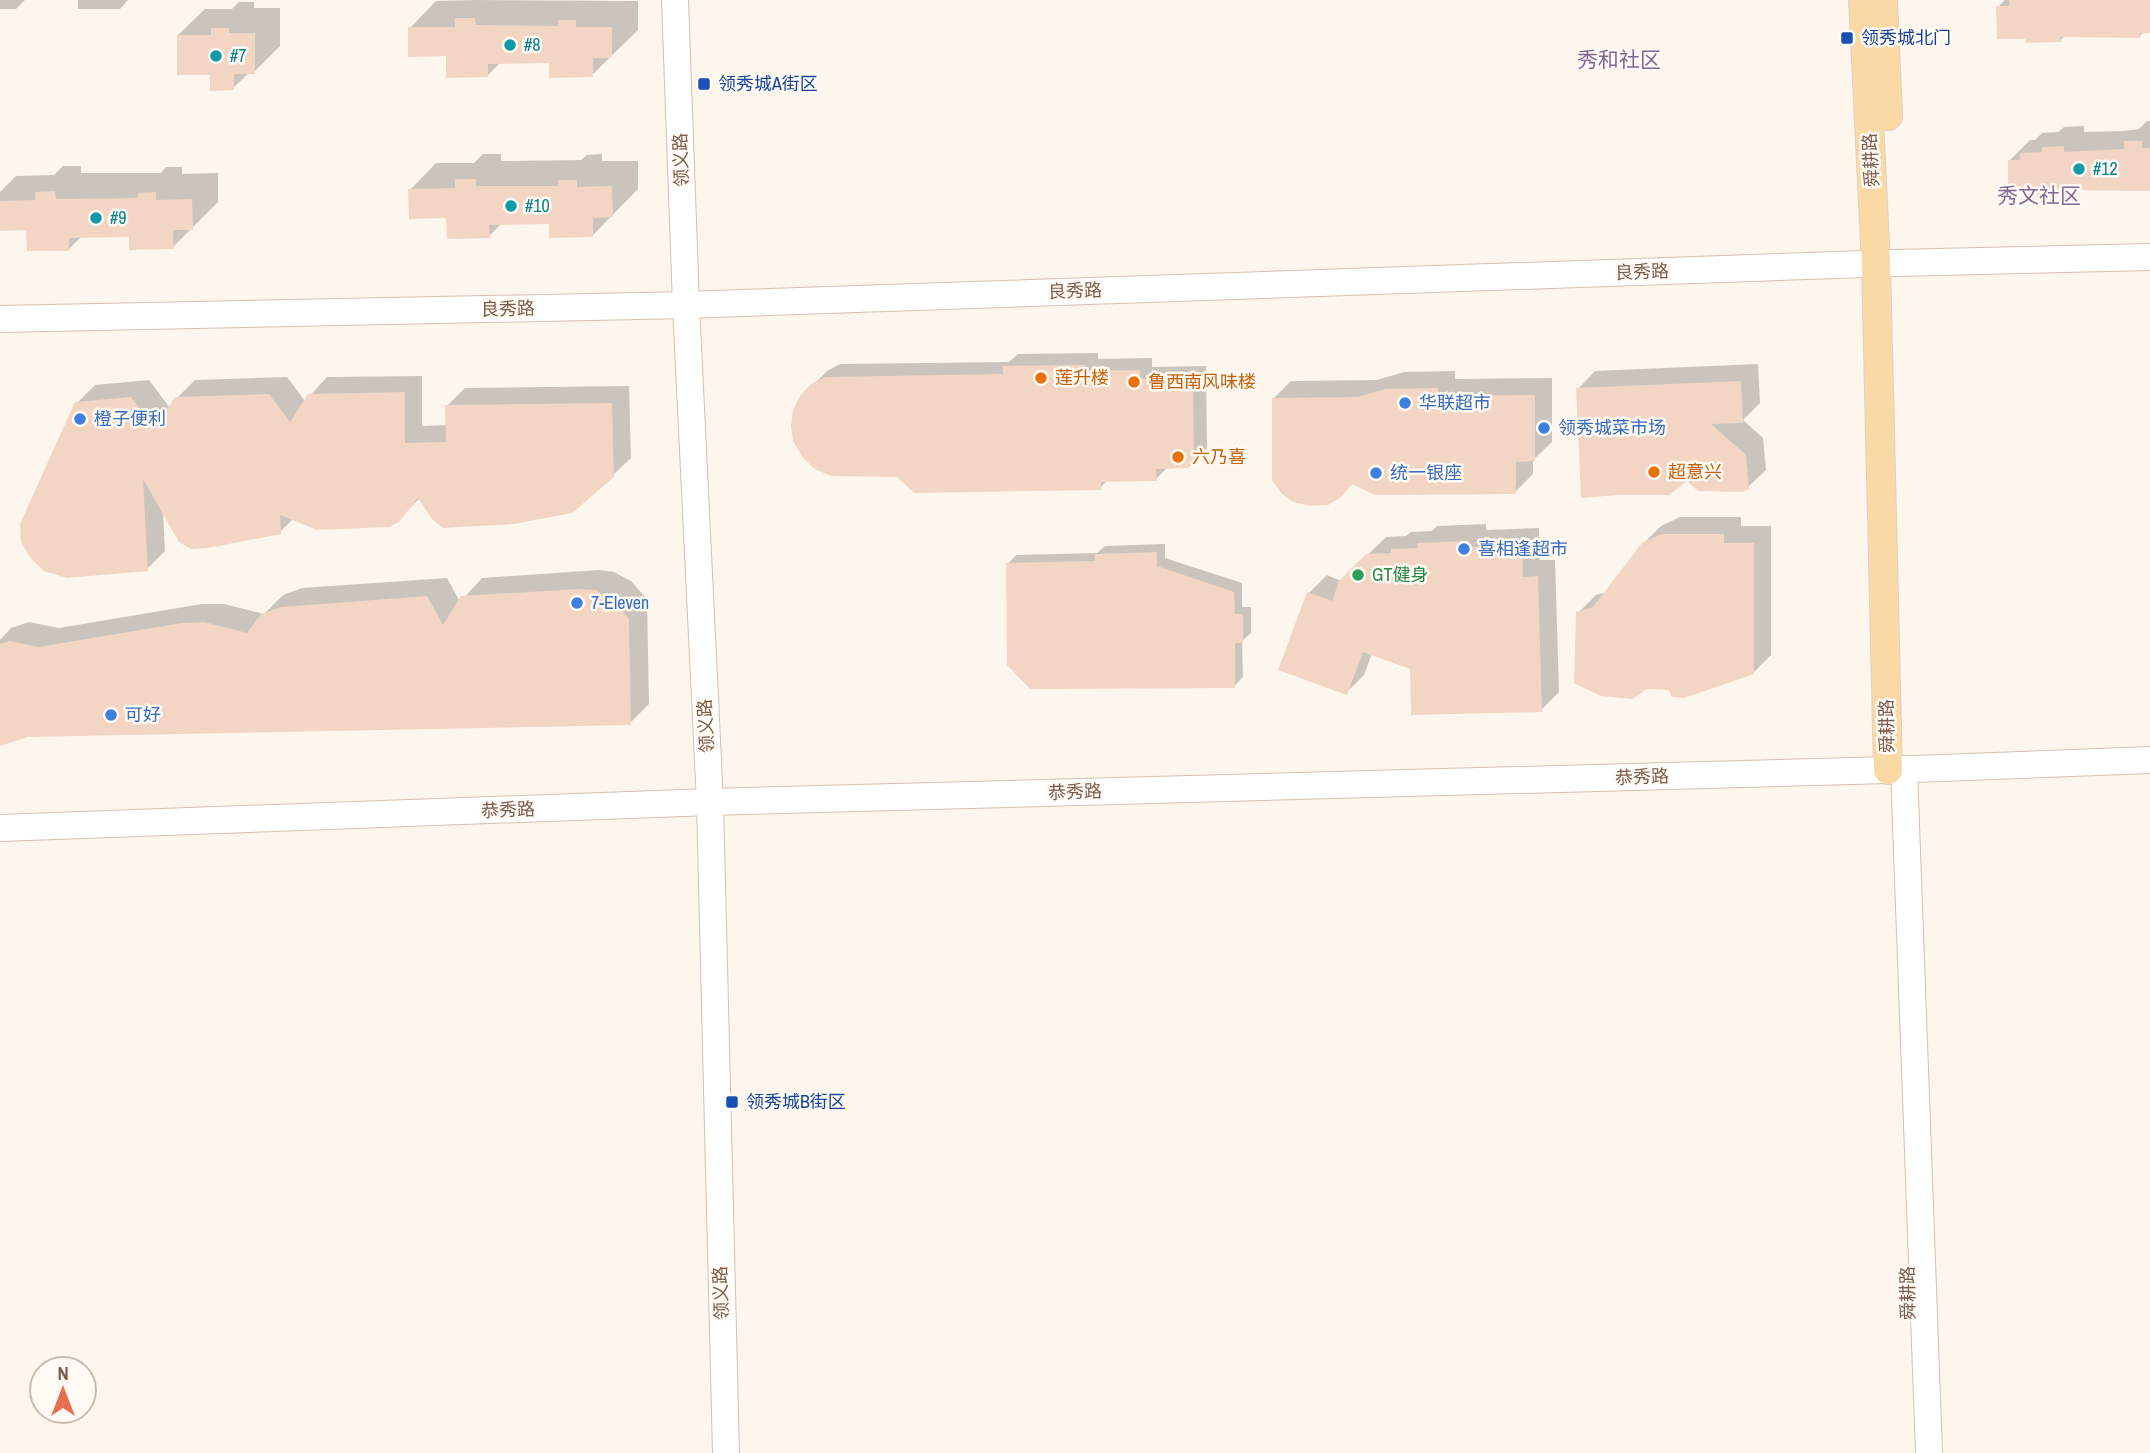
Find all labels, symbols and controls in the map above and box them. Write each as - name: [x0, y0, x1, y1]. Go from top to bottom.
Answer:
- place label: 领秀城北门: [1861, 25, 1951, 50]
- marker: 领秀城北门: [1839, 30, 1855, 46]
- place label: #8: [524, 32, 540, 57]
- marker: #8: [502, 37, 518, 53]
- place label: #7: [230, 43, 246, 68]
- district label: 秀和社区: [1577, 45, 1661, 74]
- marker: #7: [208, 48, 224, 64]
- place label: 领秀城A街区: [718, 71, 818, 96]
- marker: 领秀城A街区: [696, 76, 712, 92]
- street label: 舜耕路: [1857, 132, 1884, 188]
- street label: 领义路: [667, 133, 694, 187]
- place label: #12: [2093, 156, 2118, 181]
- marker: #12: [2071, 161, 2087, 177]
- district label: 秀文社区: [1997, 181, 2081, 210]
- place label: #10: [525, 193, 550, 218]
- marker: #10: [503, 198, 519, 214]
- place label: #9: [110, 205, 126, 230]
- marker: #9: [88, 210, 104, 226]
- street label: 良秀路: [1615, 258, 1669, 285]
- street label: 良秀路: [1048, 277, 1102, 304]
- street label: 良秀路: [481, 296, 535, 321]
- place label: 莲升楼: [1055, 365, 1109, 390]
- place label: 鲁西南风味楼: [1148, 369, 1256, 394]
- marker: 莲升楼: [1033, 370, 1049, 386]
- marker: 鲁西南风味楼: [1126, 374, 1142, 390]
- place label: 华联超市: [1419, 390, 1491, 415]
- marker: 华联超市: [1397, 395, 1413, 411]
- place label: 橙子便利: [94, 406, 166, 431]
- marker: 橙子便利: [72, 411, 88, 427]
- place label: 领秀城菜市场: [1558, 415, 1666, 440]
- marker: 领秀城菜市场: [1536, 420, 1552, 436]
- place label: 六乃喜: [1192, 444, 1246, 469]
- marker: 六乃喜: [1170, 449, 1186, 465]
- place label: 超意兴: [1668, 459, 1722, 484]
- place label: 统一银座: [1390, 460, 1462, 485]
- marker: 超意兴: [1646, 464, 1662, 480]
- marker: 统一银座: [1368, 465, 1384, 481]
- place label: 喜相逢超市: [1478, 536, 1568, 561]
- marker: 喜相逢超市: [1456, 541, 1472, 557]
- place label: GT健身: [1372, 562, 1429, 587]
- marker: GT健身: [1350, 567, 1366, 583]
- place label: 7-Eleven: [591, 590, 649, 615]
- marker: 7-Eleven: [569, 595, 585, 611]
- street label: 领义路: [692, 698, 719, 754]
- street label: 舜耕路: [1874, 699, 1899, 753]
- place label: 可好: [125, 702, 161, 727]
- marker: 可好: [103, 707, 119, 723]
- street label: 恭秀路: [1615, 763, 1669, 790]
- street label: 恭秀路: [1048, 778, 1102, 805]
- street label: 恭秀路: [481, 796, 535, 823]
- place label: 领秀城B街区: [746, 1089, 846, 1114]
- marker: 领秀城B街区: [724, 1094, 740, 1110]
- street label: 领义路: [707, 1266, 734, 1320]
- street label: 舜耕路: [1895, 1266, 1920, 1320]
- north arrow: [28, 1355, 98, 1425]
- text: N: [57, 1360, 69, 1386]

